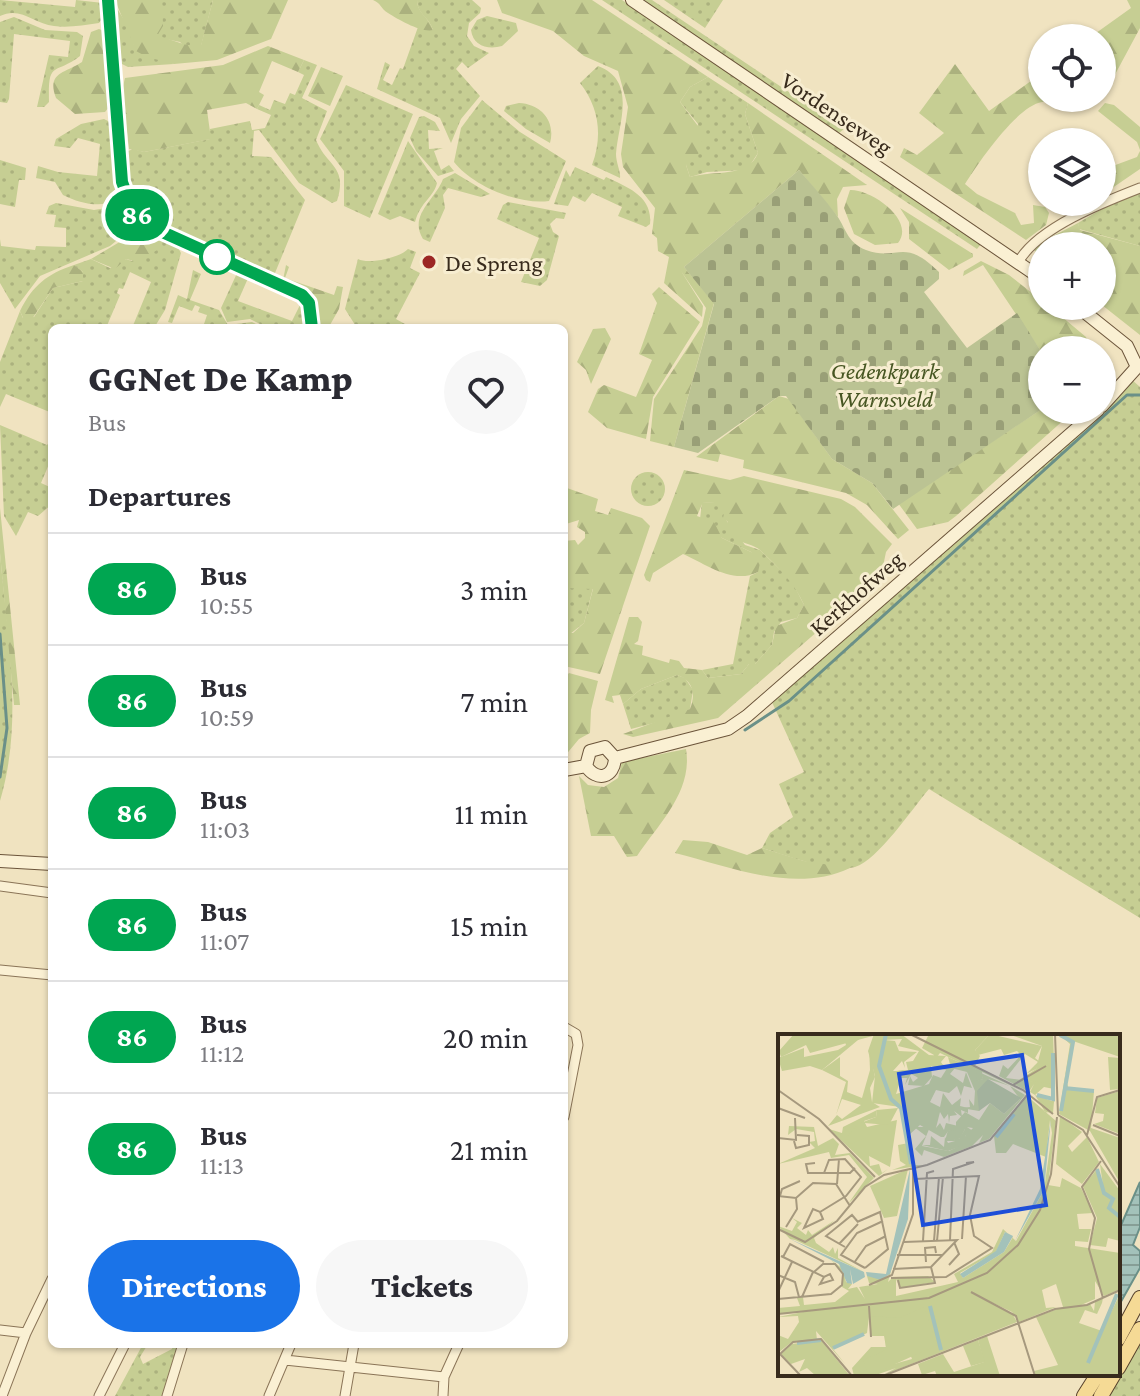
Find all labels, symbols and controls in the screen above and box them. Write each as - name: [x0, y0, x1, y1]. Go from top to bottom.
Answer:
- map controls: [1028, 24, 1116, 424]
- button: locate: [1028, 24, 1116, 112]
- street label: Vordenseweg: [776, 66, 898, 160]
- button: layers: [1028, 128, 1116, 216]
- line badge: 86: [101, 189, 173, 241]
- text: 86: [121, 199, 153, 230]
- button: +: [1028, 232, 1116, 320]
- unlabelled marker: [200, 240, 234, 274]
- place label: De Spreng: [445, 249, 543, 276]
- marker: De Spreng: [420, 253, 438, 271]
- button: −: [1028, 336, 1116, 424]
- button: heart: [444, 350, 528, 434]
- text: GGNet De Kamp: [88, 357, 353, 399]
- park label: Gedenkpark Warnsveld: [831, 357, 941, 412]
- text: Bus: [88, 408, 126, 437]
- text: Departures: [88, 479, 231, 512]
- street label: Kerkhofweg: [804, 545, 909, 641]
- text: Bus: [200, 558, 247, 591]
- text: 86: [116, 573, 148, 604]
- text: 3 min: [460, 573, 528, 606]
- text: 10:55: [200, 591, 254, 620]
- text: Bus: [200, 670, 247, 703]
- text: 86: [116, 685, 148, 716]
- text: 7 min: [460, 685, 528, 718]
- text: 10:59: [200, 703, 254, 732]
- text: Bus: [200, 782, 247, 815]
- text: 86: [116, 797, 148, 828]
- text: 11 min: [454, 797, 528, 830]
- text: 11:03: [200, 815, 250, 844]
- text: Bus: [200, 894, 247, 927]
- text: 86: [116, 909, 148, 940]
- text: 15 min: [450, 909, 528, 942]
- text: 11:07: [200, 927, 249, 956]
- text: Bus: [200, 1006, 247, 1039]
- text: 86: [116, 1021, 148, 1052]
- text: 20 min: [443, 1021, 528, 1054]
- inset map: [778, 1034, 1120, 1376]
- text: 11:12: [200, 1039, 244, 1068]
- text: Bus: [200, 1118, 247, 1151]
- text: 86: [116, 1133, 148, 1164]
- text: 21 min: [450, 1133, 528, 1166]
- text: 11:13: [200, 1151, 244, 1180]
- button: Directions: [88, 1240, 300, 1332]
- button: Tickets: [316, 1240, 528, 1332]

